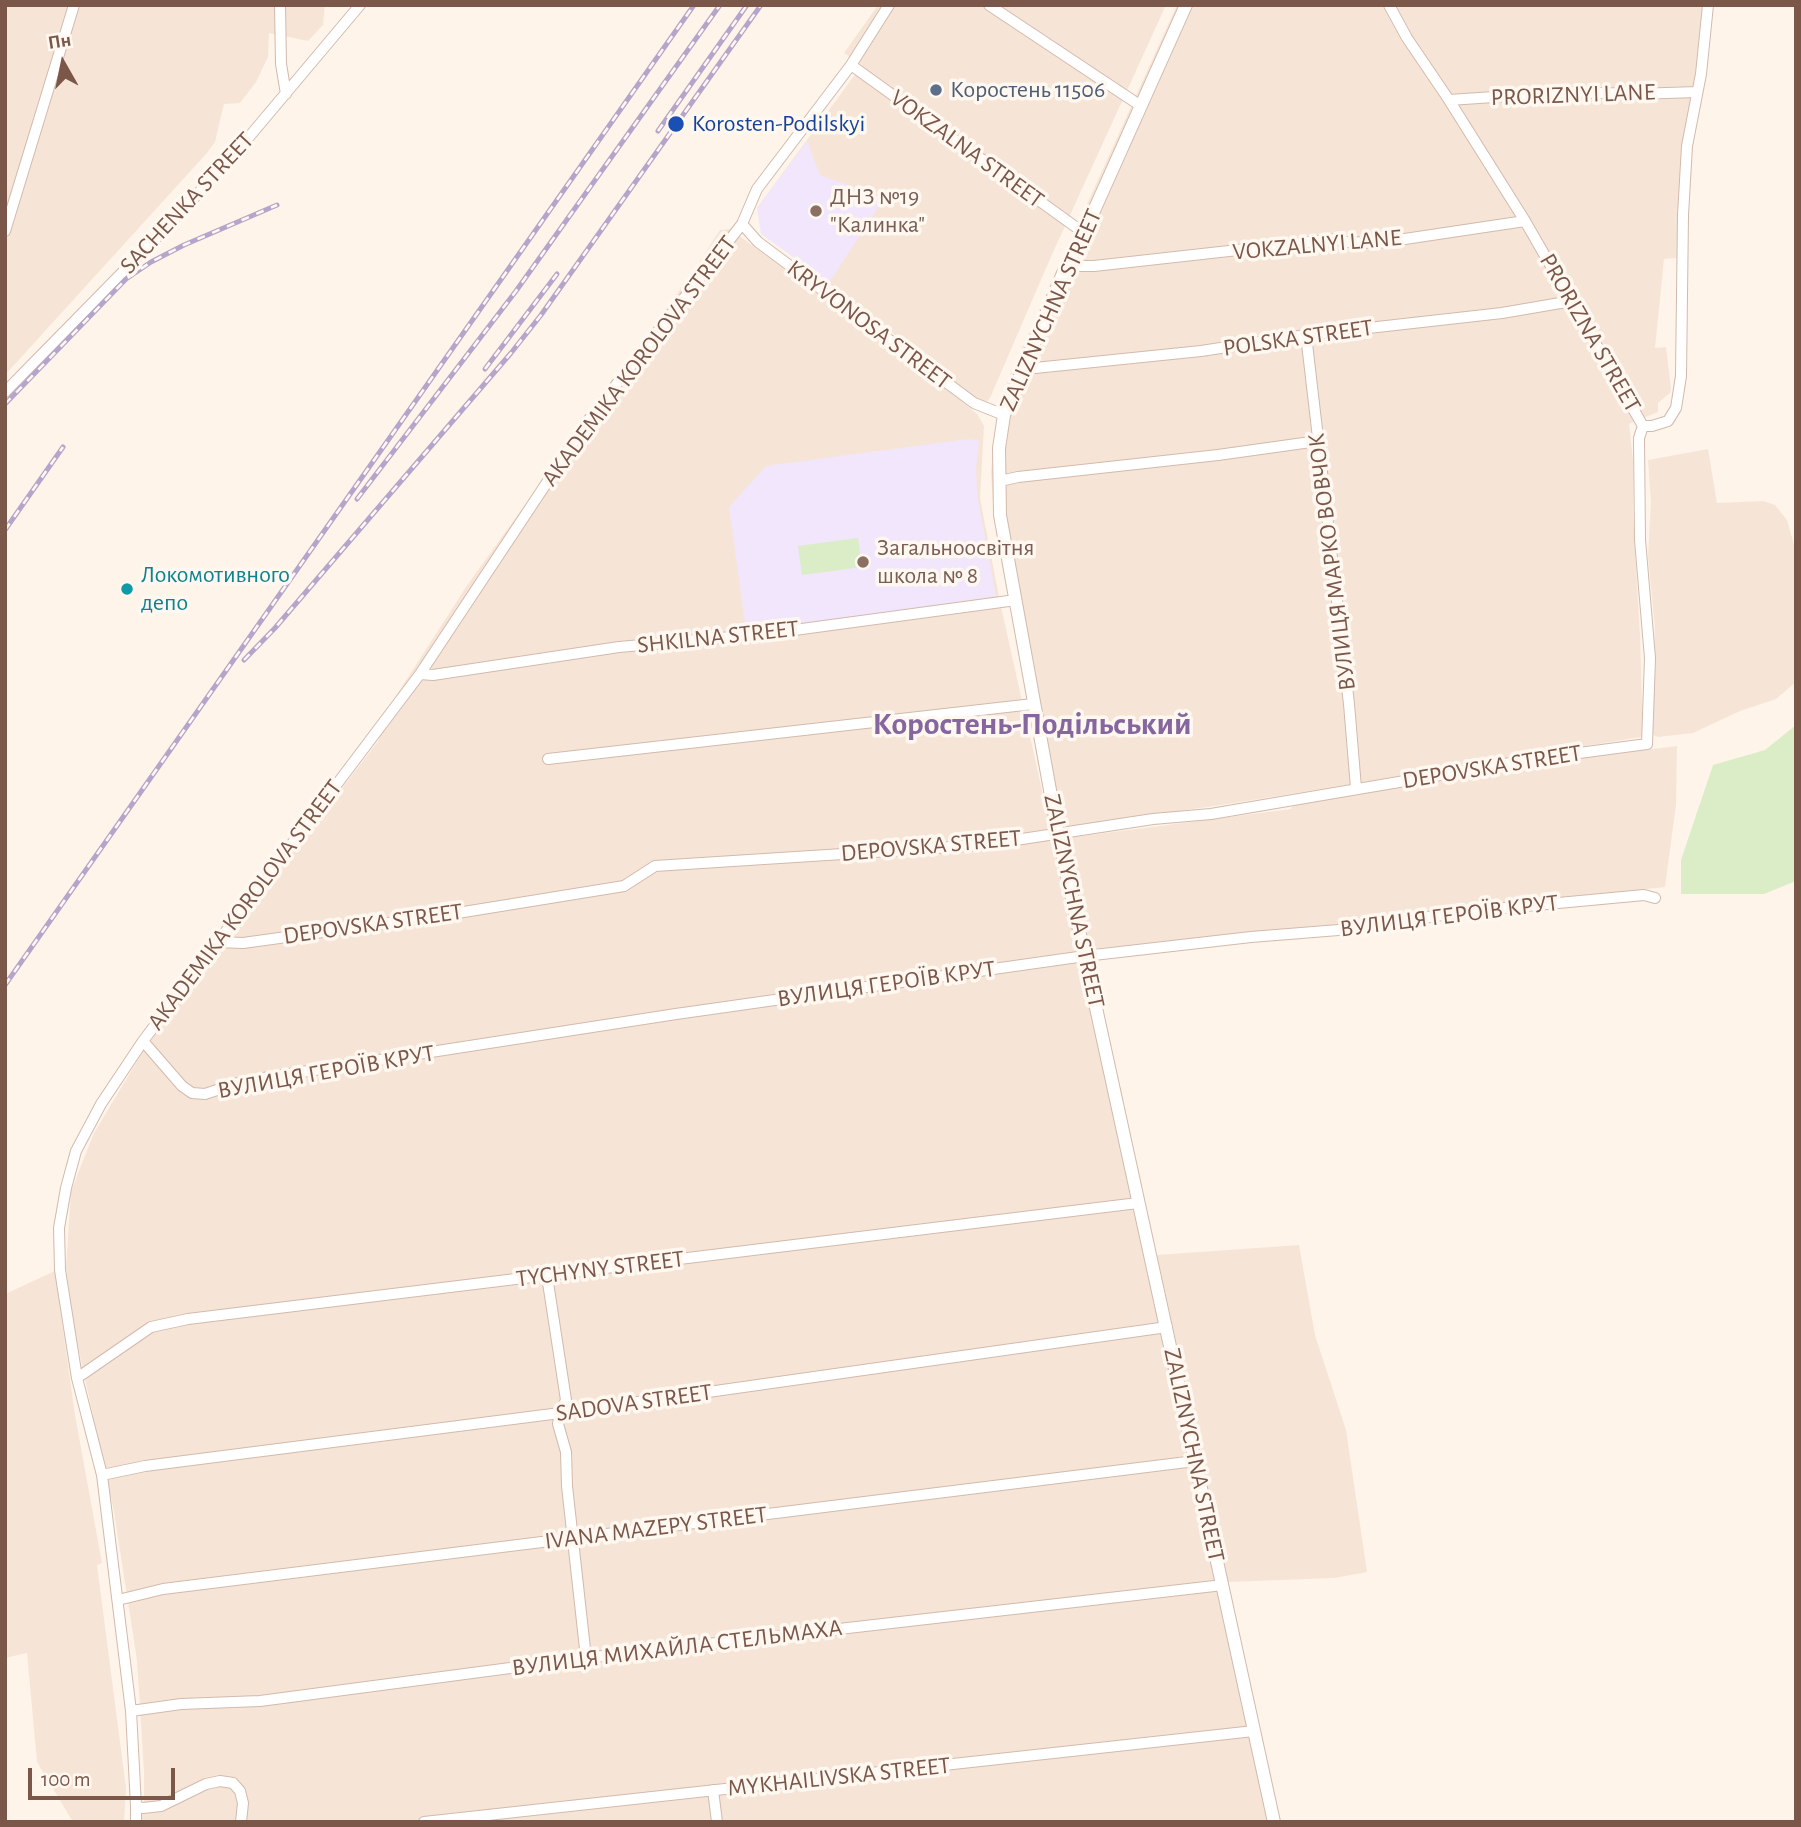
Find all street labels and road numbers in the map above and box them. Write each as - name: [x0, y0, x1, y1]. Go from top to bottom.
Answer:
- street label: PRORIZNYI LANE: [1490, 78, 1656, 112]
- street label: VOKZALNA STREET: [884, 84, 1050, 214]
- street label: SACHENKA STREET: [114, 126, 260, 280]
- street label: ZALIZNYCHNA STREET: [994, 205, 1108, 415]
- street label: VOKZALNYI LANE: [1231, 223, 1403, 267]
- street label: AKADEMIKA KOROLOVA STREET: [535, 230, 743, 492]
- street label: PRORIZNA STREET: [1533, 249, 1647, 417]
- street label: KRYVONOSA STREET: [781, 254, 957, 396]
- street label: POLSKA STREET: [1221, 313, 1375, 363]
- street label: ВУЛИЦЯ МАРКО ВОВЧОК: [1302, 432, 1362, 692]
- street label: SHKILNA STREET: [636, 614, 800, 660]
- street label: DEPOVSKA STREET: [1400, 739, 1584, 795]
- street label: AKADEMIKA KOROLOVA STREET: [141, 774, 349, 1036]
- street label: ZALIZNYCHNA STREET: [1037, 791, 1111, 1011]
- street label: DEPOVSKA STREET: [840, 824, 1022, 868]
- street label: ВУЛИЦЯ ГЕРОЇВ КРУТ: [1338, 888, 1560, 944]
- street label: DEPOVSKA STREET: [281, 897, 465, 951]
- street label: ВУЛИЦЯ ГЕРОЇВ КРУТ: [775, 954, 997, 1014]
- street label: ВУЛИЦЯ ГЕРОЇВ КРУТ: [215, 1039, 437, 1105]
- street label: TYCHYNY STREET: [514, 1244, 686, 1294]
- street label: ZALIZNYCHNA STREET: [1157, 1345, 1231, 1565]
- street label: SADOVA STREET: [554, 1378, 714, 1428]
- street label: IVANA MAZEPY STREET: [543, 1500, 769, 1556]
- street label: ВУЛИЦЯ МИХАЙЛА СТЕЛЬМАХА: [510, 1613, 844, 1683]
- street label: MYKHAILIVSKA STREET: [726, 1751, 952, 1803]

